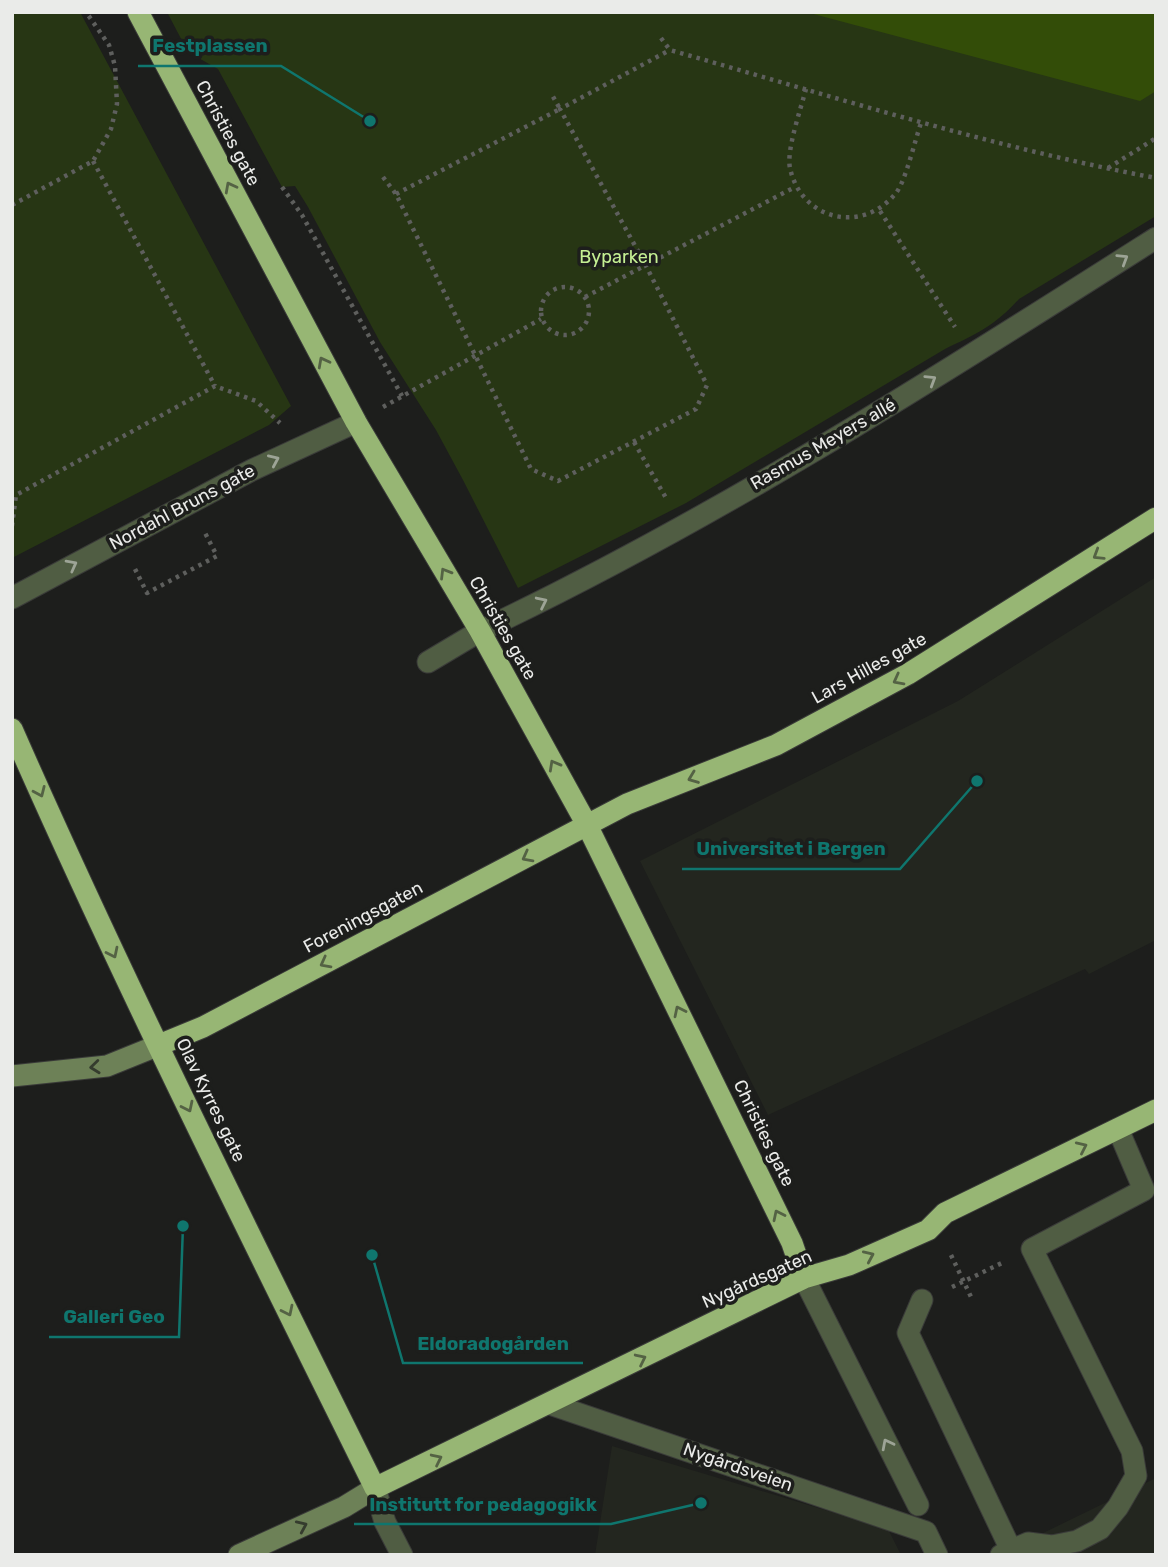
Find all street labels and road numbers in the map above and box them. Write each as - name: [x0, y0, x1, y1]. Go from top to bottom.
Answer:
- street label: Christies gate: [191, 77, 265, 189]
- street label: Rasmus Meyers allé: [746, 393, 900, 495]
- street label: Nordahl Bruns gate: [105, 459, 259, 555]
- street label: Christies gate: [464, 572, 542, 684]
- street label: Lars Hilles gate: [808, 627, 930, 709]
- street label: Foreningsgaten: [300, 876, 426, 958]
- street label: Olav Kyrres gate: [172, 1035, 250, 1165]
- street label: Christies gate: [729, 1076, 799, 1190]
- street label: Nygårdsgaten: [699, 1245, 815, 1313]
- street label: Nygårdsveien: [680, 1438, 796, 1496]

